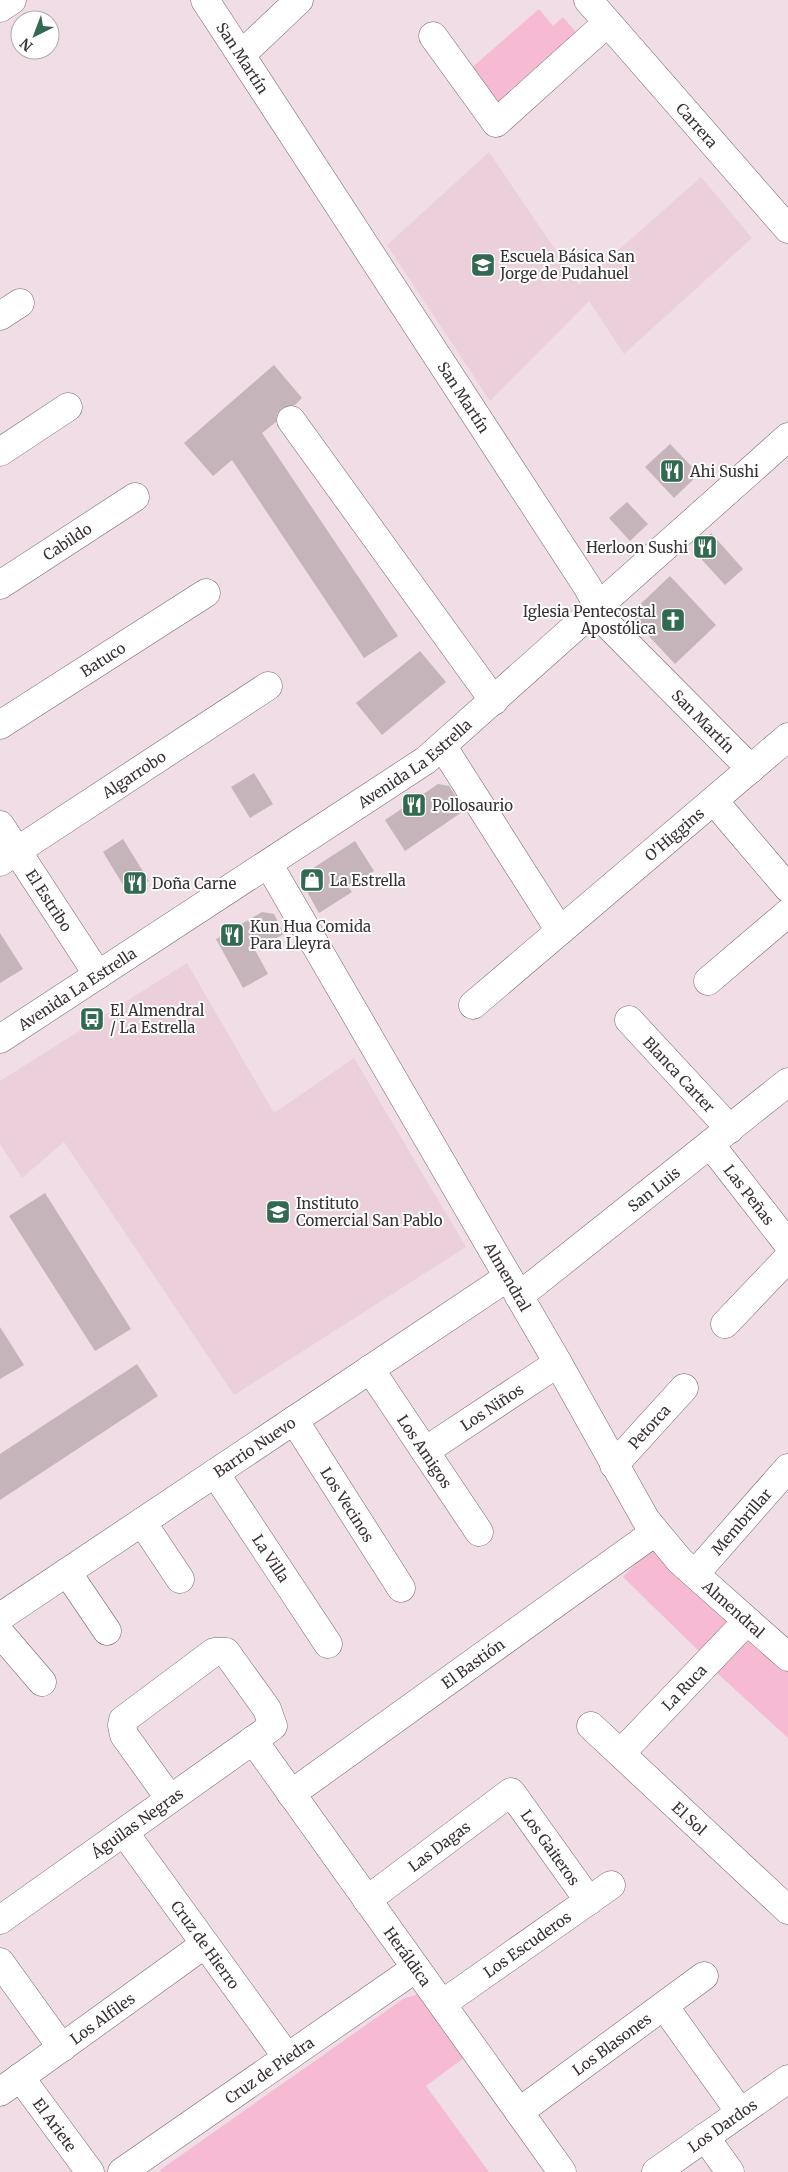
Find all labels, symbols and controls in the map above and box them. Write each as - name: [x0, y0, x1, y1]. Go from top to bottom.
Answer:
- north arrow: [10, 10, 60, 60]
- street label: San Martín: [213, 19, 273, 97]
- text: N: [16, 34, 36, 55]
- street label: Carrera: [672, 99, 722, 151]
- place label: Escuela Básica San Jorge de Pudahuel: [499, 247, 635, 283]
- school or university icon: Escuela Básica San Jorge de Pudahuel: [470, 252, 496, 278]
- street label: San Martín: [434, 358, 494, 436]
- restaurant icon: Ahi Sushi: [659, 458, 685, 484]
- place label: Ahi Sushi: [689, 462, 759, 481]
- street label: Cabildo: [39, 518, 95, 564]
- restaurant icon: Herloon Sushi: [692, 534, 718, 560]
- place label: Herloon Sushi: [586, 538, 688, 557]
- place label: Iglesia Pentecostal Apostólica: [523, 602, 656, 638]
- church icon: Iglesia Pentecostal Apostólica: [660, 607, 686, 633]
- street label: Batuco: [77, 638, 129, 681]
- street label: San Martín: [668, 685, 739, 757]
- street label: Avenida La Estrella: [353, 715, 475, 812]
- street label: Algarrobo: [97, 746, 169, 803]
- restaurant icon: Pollosaurio: [401, 792, 427, 818]
- place label: Pollosaurio: [432, 796, 513, 815]
- street label: O'Higgins: [640, 803, 708, 865]
- street label: El Estribo: [22, 866, 77, 935]
- shop icon: La Estrella: [299, 867, 325, 893]
- restaurant icon: Doña Carne: [122, 870, 148, 896]
- place label: La Estrella: [330, 871, 406, 890]
- place label: Doña Carne: [152, 874, 237, 893]
- place label: Kun Hua Comida Para Lleyra: [250, 917, 371, 953]
- restaurant icon: Kun Hua Comida Para Lleyra: [219, 922, 245, 948]
- street label: Avenida La Estrella: [13, 943, 140, 1035]
- place label: El Almendral / La Estrella: [110, 1001, 205, 1037]
- bus stop icon: El Almendral / La Estrella: [79, 1006, 105, 1032]
- street label: Blanca Carter: [639, 1032, 719, 1116]
- street label: Las Peñas: [720, 1160, 779, 1228]
- street label: San Luis: [624, 1162, 684, 1215]
- place label: Instituto Comercial San Pablo: [296, 1194, 443, 1230]
- school or university icon: Instituto Comercial San Pablo: [265, 1199, 291, 1225]
- street label: Almendral: [480, 1238, 536, 1315]
- street label: Los Niños: [457, 1379, 527, 1435]
- street label: Petorca: [624, 1400, 674, 1453]
- street label: Los Amigos: [394, 1411, 456, 1492]
- street label: Barrio Nuevo: [210, 1412, 299, 1481]
- street label: Los Vecinos: [317, 1463, 379, 1545]
- street label: Membrillar: [707, 1484, 776, 1558]
- street label: La Villa: [249, 1531, 294, 1586]
- street label: Almendral: [698, 1576, 769, 1642]
- street label: El Bastión: [438, 1634, 508, 1692]
- street label: La Ruca: [657, 1660, 710, 1714]
- street label: Águilas Negras: [86, 1784, 187, 1862]
- street label: El Sol: [668, 1797, 711, 1839]
- street label: Los Gaiteros: [517, 1806, 584, 1889]
- street label: Las Dagas: [404, 1817, 474, 1875]
- street label: Cruz de Hierro: [167, 1897, 244, 1993]
- street label: Los Escuderos: [480, 1907, 574, 1981]
- street label: Heráldica: [380, 1923, 435, 1990]
- street label: Los Alfiles: [66, 1989, 138, 2048]
- street label: Los Blasones: [568, 2009, 655, 2079]
- street label: Cruz de Piedra: [221, 2032, 317, 2107]
- street label: El Ariete: [29, 2094, 81, 2155]
- street label: Los Dardos: [684, 2095, 760, 2156]

